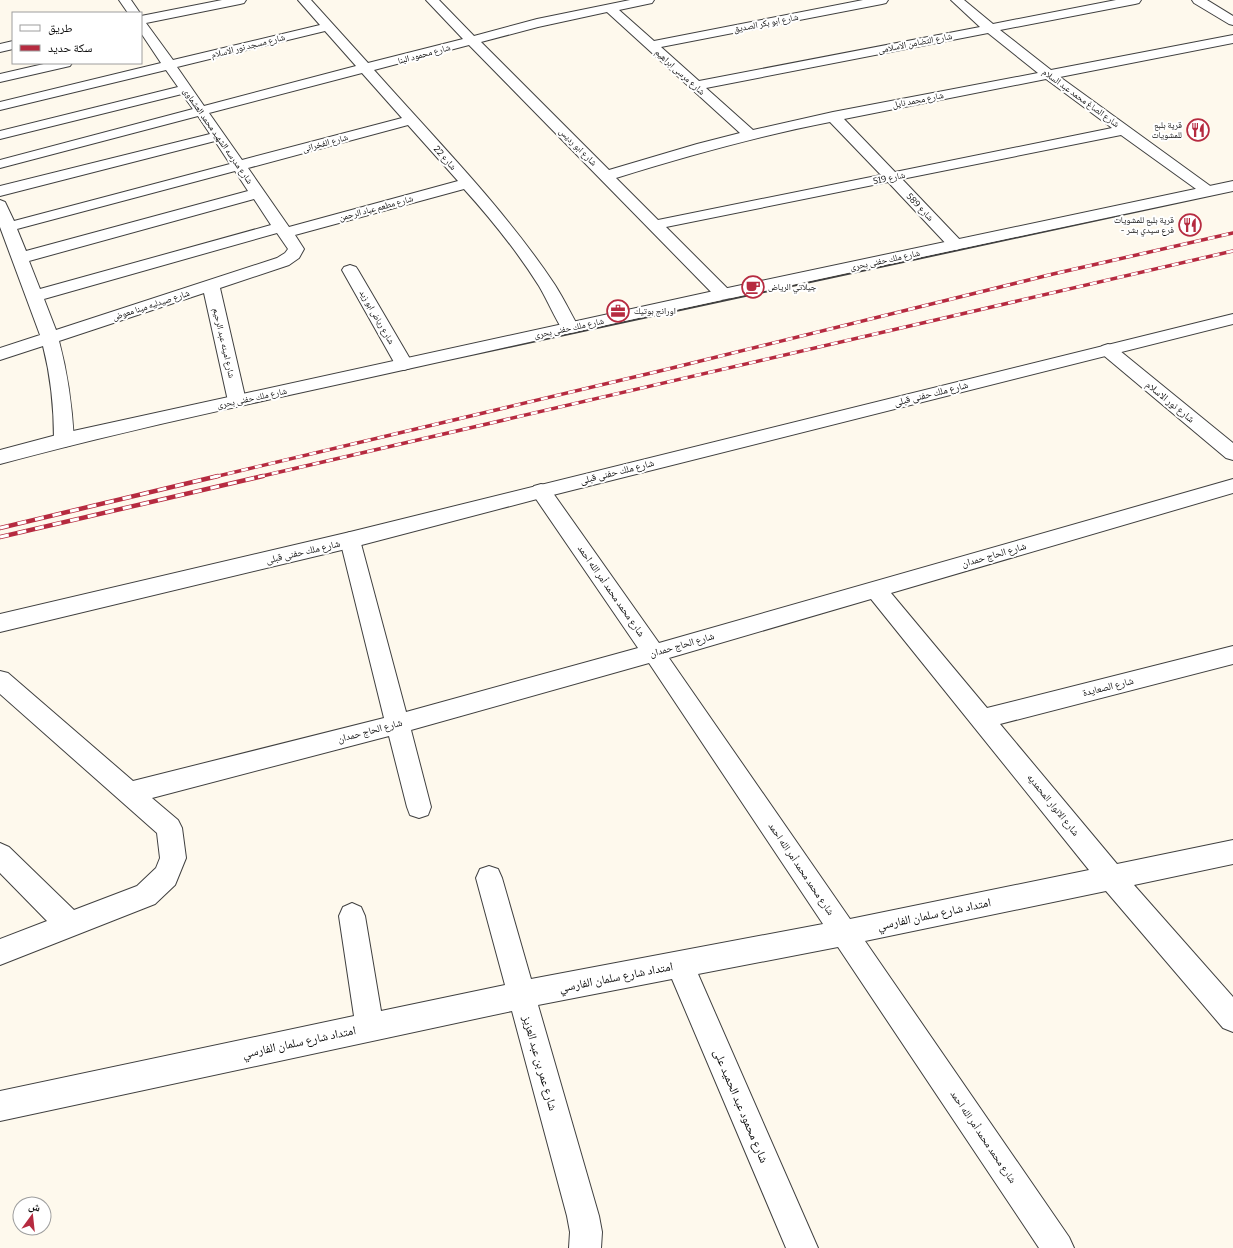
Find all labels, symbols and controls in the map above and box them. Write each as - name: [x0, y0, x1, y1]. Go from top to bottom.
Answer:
- legend: [12, 12, 142, 64]
- street label: شارع ابو بكر الصديق: [733, 12, 799, 35]
- text: طريق: [48, 21, 73, 35]
- street label: شارع التضامن الاسلامى: [877, 31, 953, 56]
- street label: شارع مسجد نور الاسلام: [210, 32, 286, 62]
- text: سكة حديد: [48, 41, 92, 55]
- street label: شارع محمود البنا: [397, 42, 452, 67]
- street label: شارع مرسى ابراهيم: [652, 47, 707, 98]
- street label: شارع الصاغ محمد عبد السلام: [1039, 67, 1121, 131]
- street label: شارع مدرسه الشهيد محمد العشماوى: [180, 86, 255, 186]
- street label: شارع محمد نايل: [892, 90, 945, 111]
- restaurant icon: قرية بلبع للمشويات: [1185, 117, 1211, 143]
- place label: قرية بلبع للمشويات: [1152, 120, 1182, 140]
- street label: شارع ابو رديس: [556, 126, 599, 169]
- street label: شارع الفخرانى: [301, 132, 349, 155]
- street label: شارع 22: [431, 144, 458, 173]
- street label: شارع 519: [872, 170, 906, 187]
- street label: شارع 589: [904, 191, 936, 224]
- street label: شارع مطعم عباد الرحمن: [338, 193, 414, 224]
- restaurant icon: قرية بلبع للمشويات - فرع سيدي بشر: [1177, 212, 1203, 238]
- place label: قرية بلبع للمشويات - فرع سيدي بشر: [1114, 215, 1174, 237]
- street label: شارع ملك حفنى بحرى: [849, 248, 921, 273]
- cafe icon: جيلاتي الرياض: [740, 274, 766, 300]
- place label: جيلاتي الرياض: [768, 282, 817, 294]
- street label: شارع صيدليه مينا معوض: [111, 288, 191, 323]
- street label: شارع رياض ابو زيد: [357, 288, 397, 346]
- office icon: اورانج بوتيك: [605, 298, 631, 324]
- place label: اورانج بوتيك: [634, 306, 676, 317]
- street label: شارع امينه عبد الرحيم: [210, 307, 237, 379]
- street label: شارع ملك حفنى بحرى: [533, 316, 605, 341]
- street label: شارع ملك حفنى قبلى: [893, 379, 970, 409]
- street label: شارع نور الاسلام: [1142, 379, 1197, 426]
- street label: شارع ملك حفنى بحرى: [216, 386, 288, 411]
- street label: شارع ملك حفنى قبلى: [579, 457, 656, 487]
- street label: شارع ملك حفنى قبلى: [265, 538, 342, 566]
- street label: شارع الحاج حمدان: [960, 540, 1028, 570]
- street label: شارع محمد محمد أمر الله احمد: [575, 542, 648, 640]
- street label: شارع الحاج حمدان: [648, 630, 716, 660]
- street label: شارع الصعايدة: [1081, 675, 1135, 699]
- street label: شارع الحاج حمدان: [336, 716, 404, 745]
- street label: شارع الانوار المحمديه: [1024, 772, 1082, 839]
- street label: شارع محمد محمد أمر الله احمد: [765, 820, 837, 918]
- street label: امتداد شارع سلمان الفارسي: [876, 895, 993, 936]
- street label: امتداد شارع سلمان الفارسي: [558, 959, 675, 998]
- street label: شارع عمر بن عبد العزيز: [519, 1013, 560, 1112]
- street label: امتداد شارع سلمان الفارسي: [241, 1023, 358, 1064]
- street label: شارع محمود عبد الحميد على: [710, 1047, 771, 1165]
- street label: شارع محمد محمد أمر الله احمد: [947, 1088, 1019, 1186]
- north arrow: [12, 1196, 52, 1236]
- text: ش: [27, 1199, 42, 1216]

